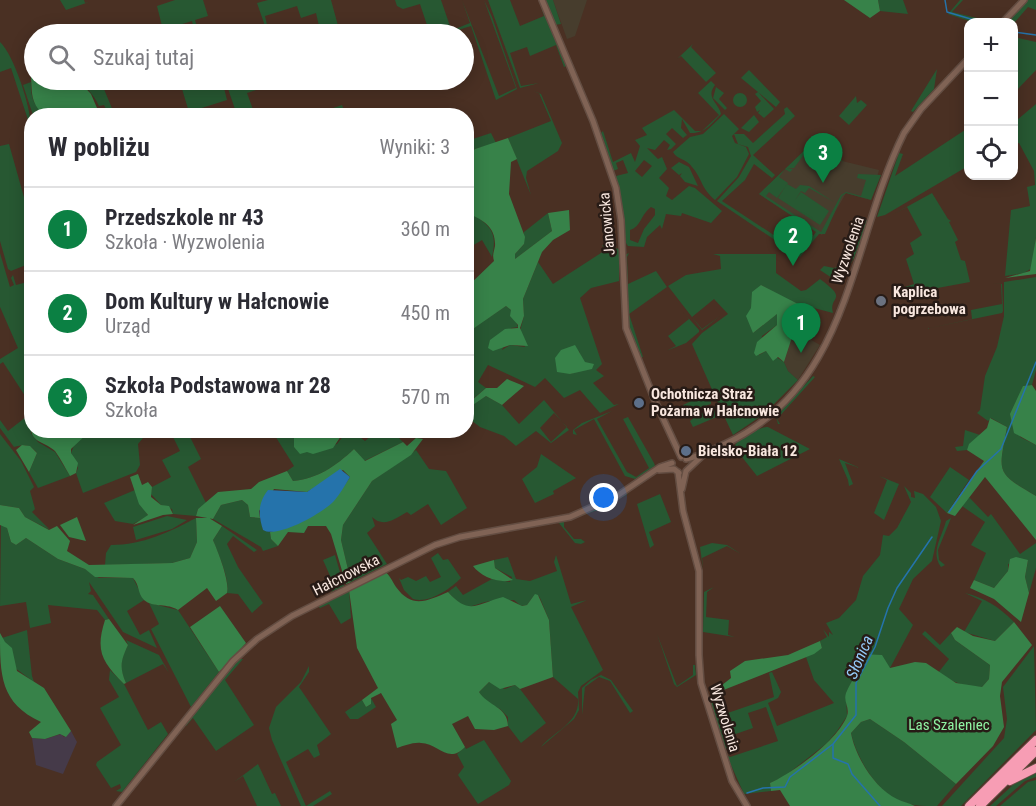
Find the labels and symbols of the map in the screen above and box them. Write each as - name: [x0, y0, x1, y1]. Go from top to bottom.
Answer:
- pin: 3: [804, 134, 842, 183]
- street label: Janowicka: [595, 192, 619, 256]
- street label: Wyzwolenia: [828, 214, 868, 286]
- pin: 2: [774, 216, 812, 266]
- place label: Kaplica pogrzebowa: [893, 283, 966, 318]
- marker: Kaplica pogrzebowa: [874, 294, 888, 308]
- pin: 1: [782, 304, 820, 353]
- place label: Ochotnicza Straż Pożarna w Hałcnowie: [651, 385, 779, 420]
- marker: Ochotnicza Straż Pożarna w Hałcnowie: [632, 396, 646, 410]
- place label: Bielsko-Biała 12: [698, 442, 797, 460]
- marker: Bielsko-Biała 12: [679, 444, 693, 458]
- your location: [589, 483, 618, 512]
- street label: Hałcnowska: [310, 551, 382, 599]
- water label: Słonica: [842, 633, 877, 682]
- street label: Wyzwolenia: [706, 682, 744, 754]
- park label: Las Szaleniec: [908, 716, 990, 734]

